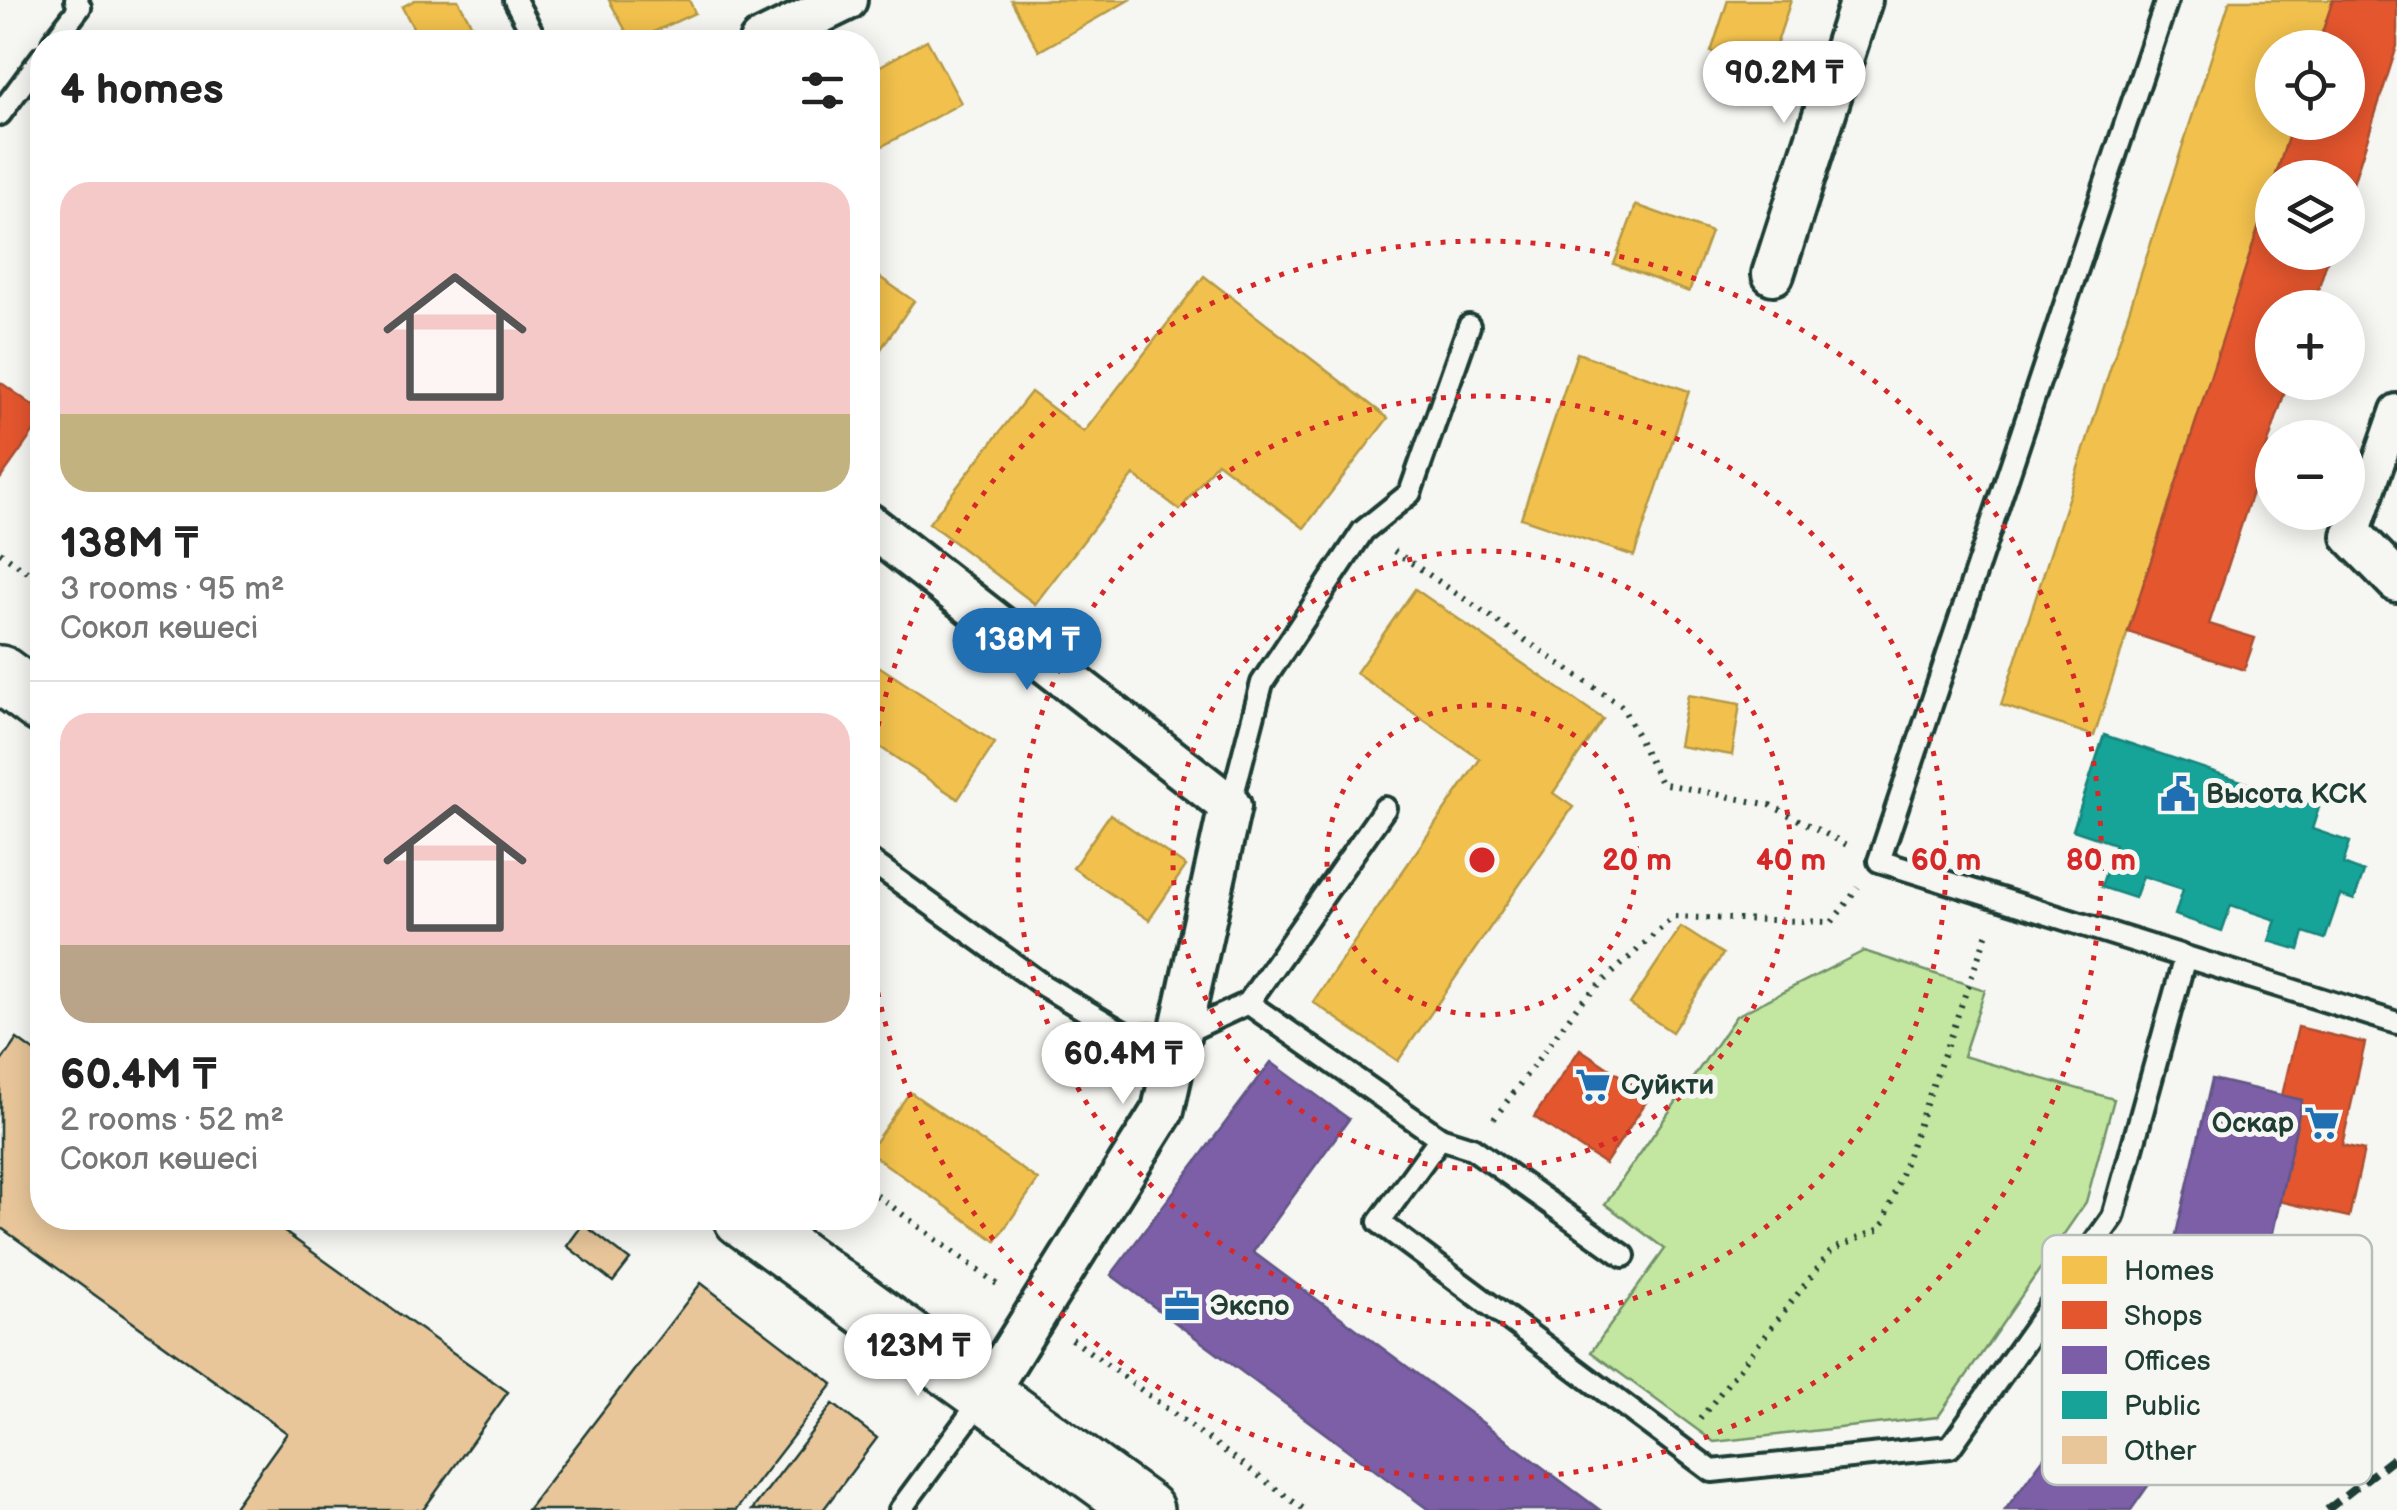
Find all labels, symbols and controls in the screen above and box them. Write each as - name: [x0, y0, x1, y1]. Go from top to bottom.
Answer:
- map controls: [2255, 30, 2365, 530]
- button: locate: [2255, 30, 2365, 140]
- pin: 90.2M ₸: [1692, 41, 1876, 126]
- text: 90.2M ₸: [1725, 54, 1843, 93]
- icon: filters: [795, 63, 850, 118]
- text: 4 homes: [60, 65, 224, 116]
- button: layers: [2255, 160, 2365, 270]
- icon: home: [365, 247, 545, 427]
- button: +: [2255, 290, 2365, 400]
- button: −: [2255, 420, 2365, 530]
- text: 138M ₸: [60, 519, 198, 570]
- text: 3 rooms · 95 m²: [60, 570, 285, 609]
- pin: 138M ₸: [946, 608, 1108, 693]
- text: Сокол көшесі: [60, 609, 258, 648]
- text: 138M ₸: [974, 621, 1080, 660]
- public building icon: Высота КСК: [2159, 775, 2197, 813]
- icon: home: [365, 778, 545, 958]
- place label: Высота КСК: [2206, 778, 2367, 811]
- centre of rings: [1464, 842, 1500, 878]
- text: 20 m: [1602, 843, 1672, 879]
- text: 40 m: [1756, 843, 1826, 879]
- text: 60 m: [1911, 843, 1981, 879]
- text: 80 m: [2066, 843, 2136, 879]
- pin: 60.4M ₸: [1031, 1022, 1215, 1107]
- text: 60.4M ₸: [1064, 1035, 1182, 1074]
- text: 60.4M ₸: [60, 1050, 216, 1101]
- supermarket icon: Суйкти: [1574, 1066, 1612, 1104]
- place label: Суйкти: [1621, 1069, 1714, 1102]
- text: 2 rooms · 52 m²: [60, 1101, 284, 1140]
- supermarket icon: Оскар: [2303, 1104, 2341, 1142]
- place label: Оскар: [2212, 1107, 2294, 1140]
- text: Сокол көшесі: [60, 1140, 258, 1179]
- legend: [2042, 1235, 2372, 1485]
- text: Homes: [2124, 1255, 2214, 1288]
- office icon: Экспо: [1163, 1287, 1201, 1325]
- place label: Экспо: [1210, 1290, 1290, 1323]
- text: Shops: [2124, 1300, 2203, 1333]
- pin: 123M ₸: [837, 1314, 999, 1399]
- text: 123M ₸: [866, 1327, 970, 1366]
- text: Offices: [2124, 1345, 2211, 1378]
- text: Public: [2124, 1390, 2201, 1423]
- text: Other: [2124, 1435, 2197, 1468]

